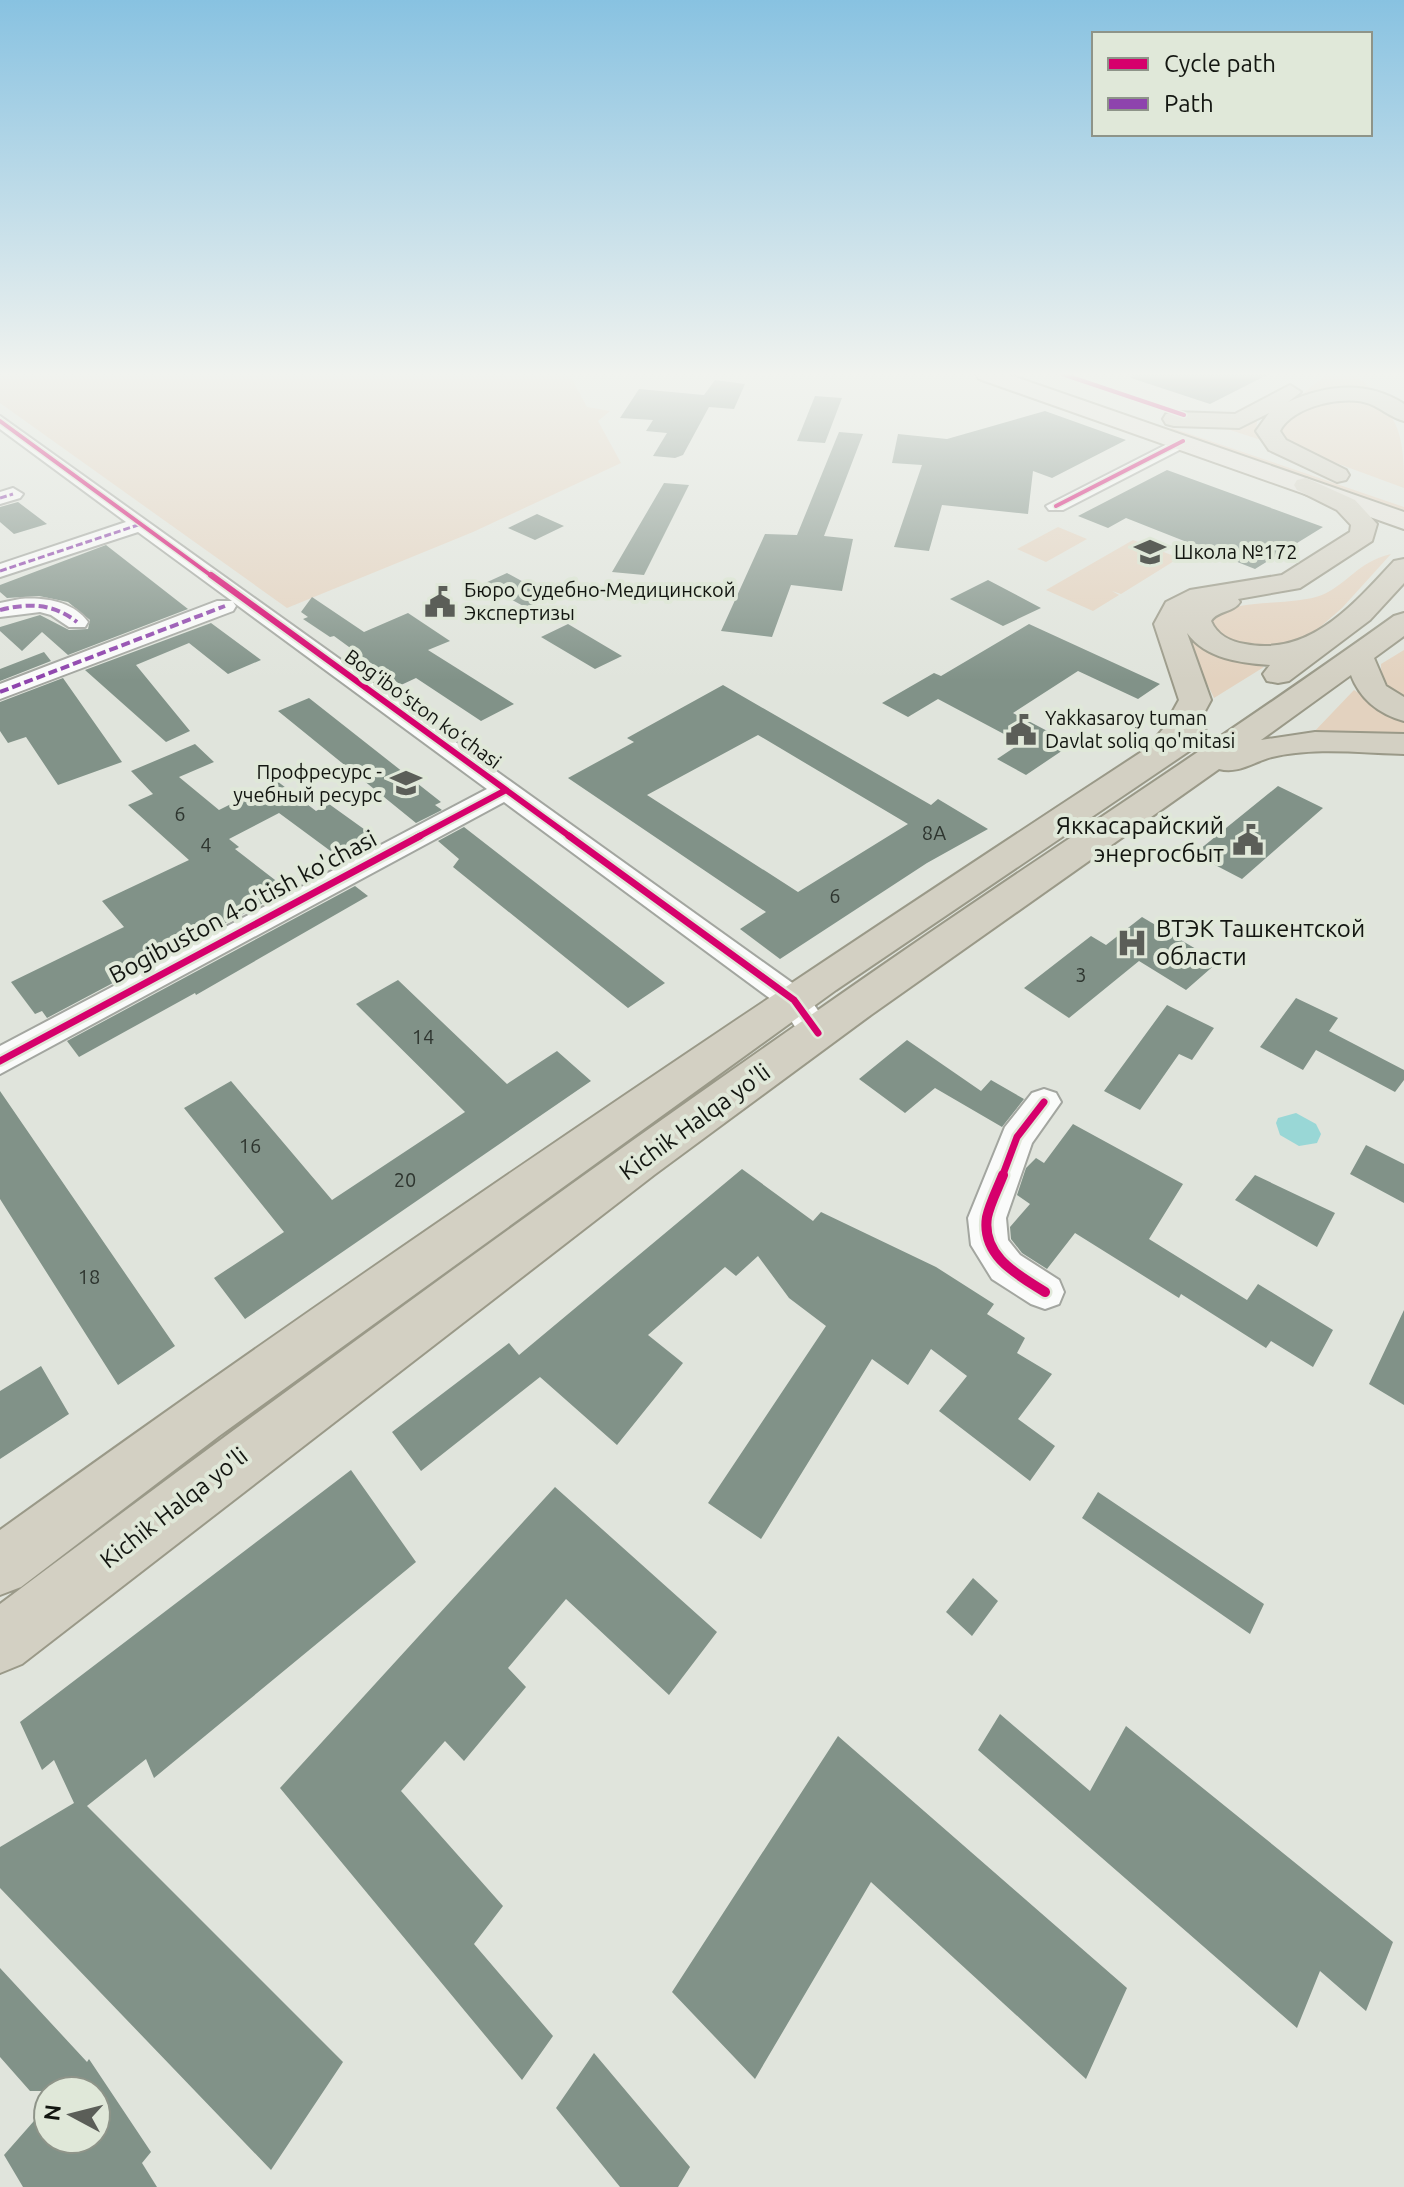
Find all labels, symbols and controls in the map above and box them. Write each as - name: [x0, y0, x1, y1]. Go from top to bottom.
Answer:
- legend: [1092, 32, 1372, 136]
- text: Cycle path: [1164, 50, 1276, 77]
- text: Path: [1164, 90, 1214, 117]
- school or university icon: Школа №172: [1133, 535, 1167, 569]
- place label: Школа №172: [1174, 540, 1297, 563]
- place label: Бюро Судебно-Медицинской Экспертизы: [464, 578, 736, 624]
- public building icon: Бюро Судебно-Медицинской Экспертизы: [423, 585, 457, 619]
- street label: Bogʻiboʻston koʻchasi: [341, 644, 506, 773]
- place label: Yakkasaroy tuman Davlat soliq qo'mitasi: [1045, 706, 1235, 752]
- public building icon: Yakkasaroy tuman Davlat soliq qo'mitasi: [1004, 713, 1038, 747]
- place label: Профресурс - учебный ресурс: [233, 760, 382, 806]
- school or university icon: Профресурс - учебный ресурс: [389, 766, 423, 800]
- house number: 6: [174, 802, 186, 825]
- place label: Яккасарайский энергосбыт: [1056, 812, 1224, 867]
- house number: 8A: [922, 821, 946, 844]
- public building icon: Яккасарайский энергосбыт: [1231, 823, 1265, 857]
- street label: Bogibuston 4-o'tish ko'chasi: [105, 824, 381, 989]
- house number: 4: [200, 833, 212, 856]
- house number: 6: [829, 884, 841, 907]
- place label: ВТЭК Ташкентской области: [1156, 915, 1365, 970]
- hospital icon: ВТЭК Ташкентской области: [1115, 926, 1149, 960]
- house number: 3: [1075, 963, 1087, 986]
- house number: 14: [412, 1025, 434, 1048]
- street label: Kichik Halqa yo'li: [614, 1058, 775, 1185]
- house number: 16: [239, 1134, 261, 1157]
- house number: 20: [394, 1168, 416, 1191]
- house number: 18: [78, 1265, 100, 1288]
- street label: Kichik Halqa yo'li: [95, 1442, 253, 1573]
- north arrow: [32, 2075, 112, 2155]
- text: N: [38, 2103, 65, 2122]

